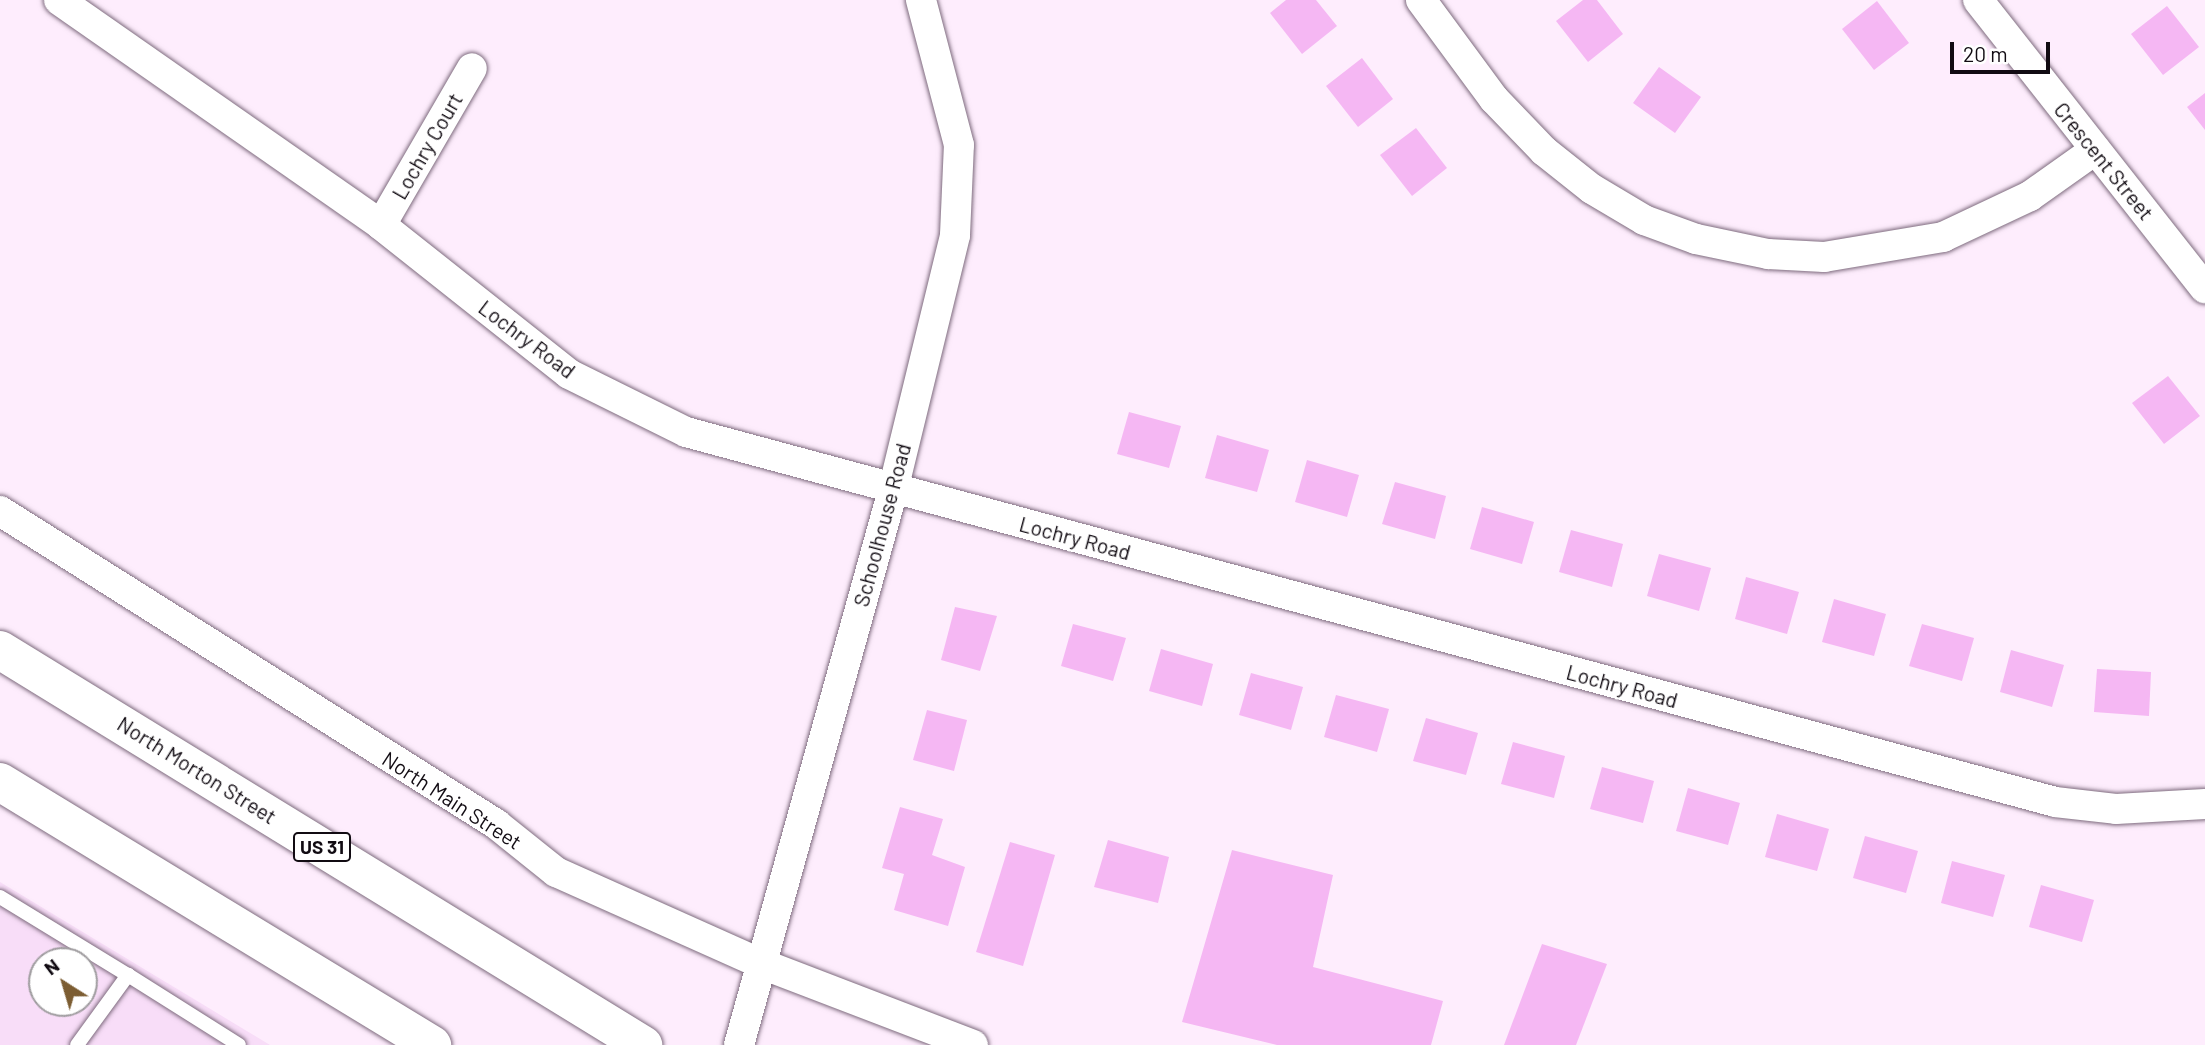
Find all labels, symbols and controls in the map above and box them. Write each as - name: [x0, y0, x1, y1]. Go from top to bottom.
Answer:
- scale bar: [1953, 28, 2053, 72]
- text: 20 m: [1963, 41, 2008, 66]
- street label: Lochry Court: [386, 88, 468, 204]
- street label: Crescent Street: [2049, 97, 2159, 225]
- street label: Lochry Road: [474, 295, 580, 383]
- street label: Schoolhouse Road: [848, 441, 916, 609]
- street label: Lochry Road: [1017, 511, 1133, 565]
- street label: Lochry Road: [1564, 659, 1680, 713]
- street label: North Morton Street: [113, 711, 281, 829]
- street label: North Main Street: [378, 746, 526, 854]
- road number: US 31: [292, 832, 352, 862]
- north arrow: [28, 947, 98, 1017]
- text: N: [39, 953, 63, 979]

